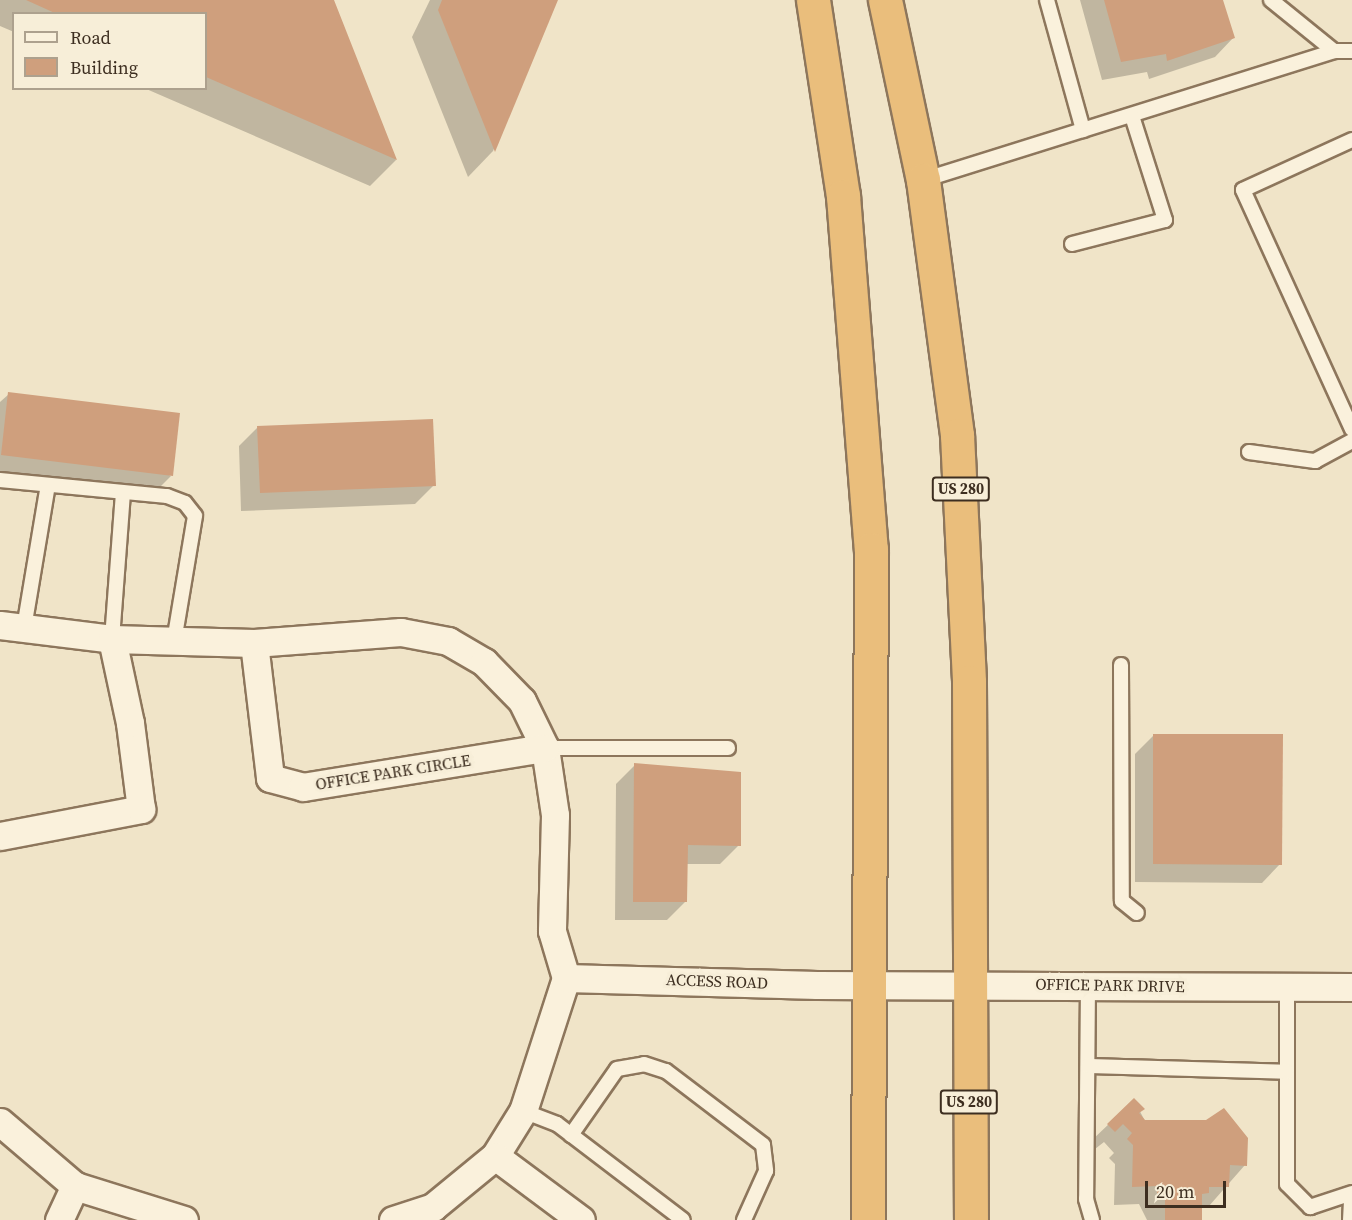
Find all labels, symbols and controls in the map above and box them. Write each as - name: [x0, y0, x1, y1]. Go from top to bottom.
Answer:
- legend: [12, 12, 207, 90]
- text: Road: [70, 25, 111, 50]
- text: Building: [70, 55, 138, 80]
- road number: US 280: [931, 477, 991, 501]
- street label: OFFICE PARK CIRCLE: [314, 750, 472, 794]
- street label: ACCESS ROAD: [666, 970, 768, 992]
- street label: OFFICE PARK DRIVE: [1035, 974, 1185, 996]
- road number: US 280: [939, 1090, 999, 1114]
- scale bar: [1148, 1169, 1229, 1207]
- text: 20 m: [1156, 1179, 1194, 1204]

